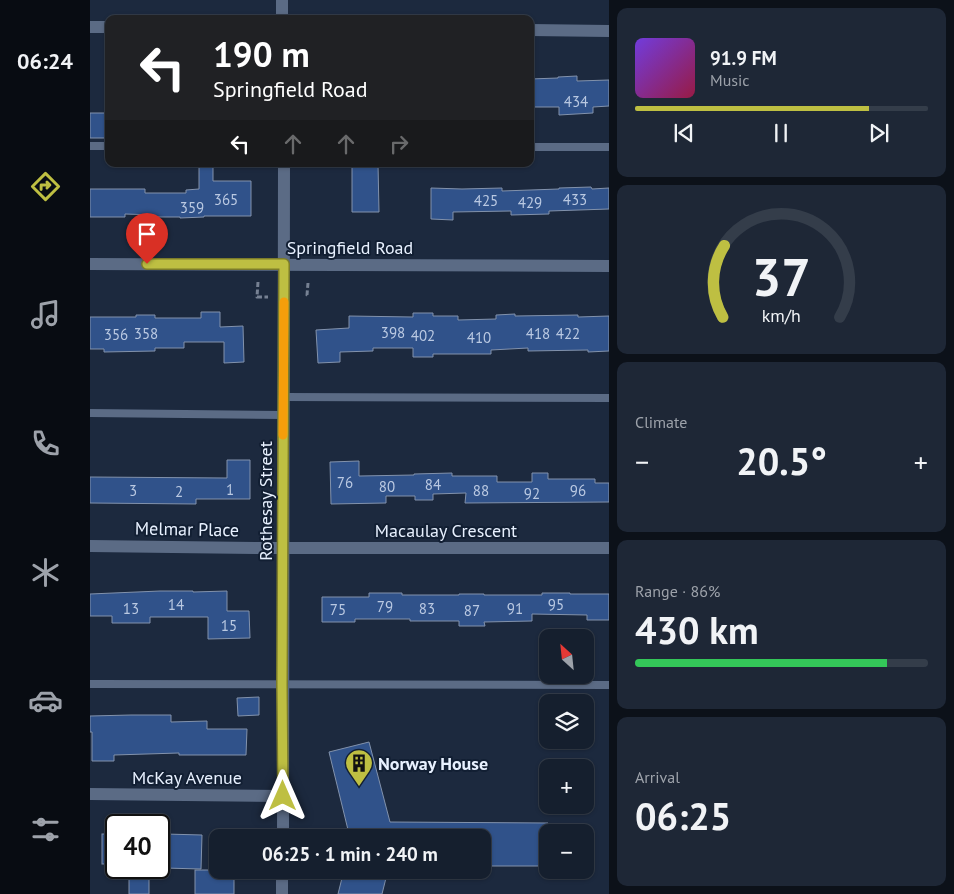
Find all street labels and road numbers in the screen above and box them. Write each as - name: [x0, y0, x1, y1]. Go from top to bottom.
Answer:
- street label: Springfield Road: [287, 236, 413, 259]
- street label: Rothesay Street: [254, 441, 277, 561]
- street label: Melmar Place: [135, 517, 239, 541]
- street label: Macaulay Crescent: [375, 519, 517, 542]
- street label: McKay Avenue: [132, 766, 242, 789]

